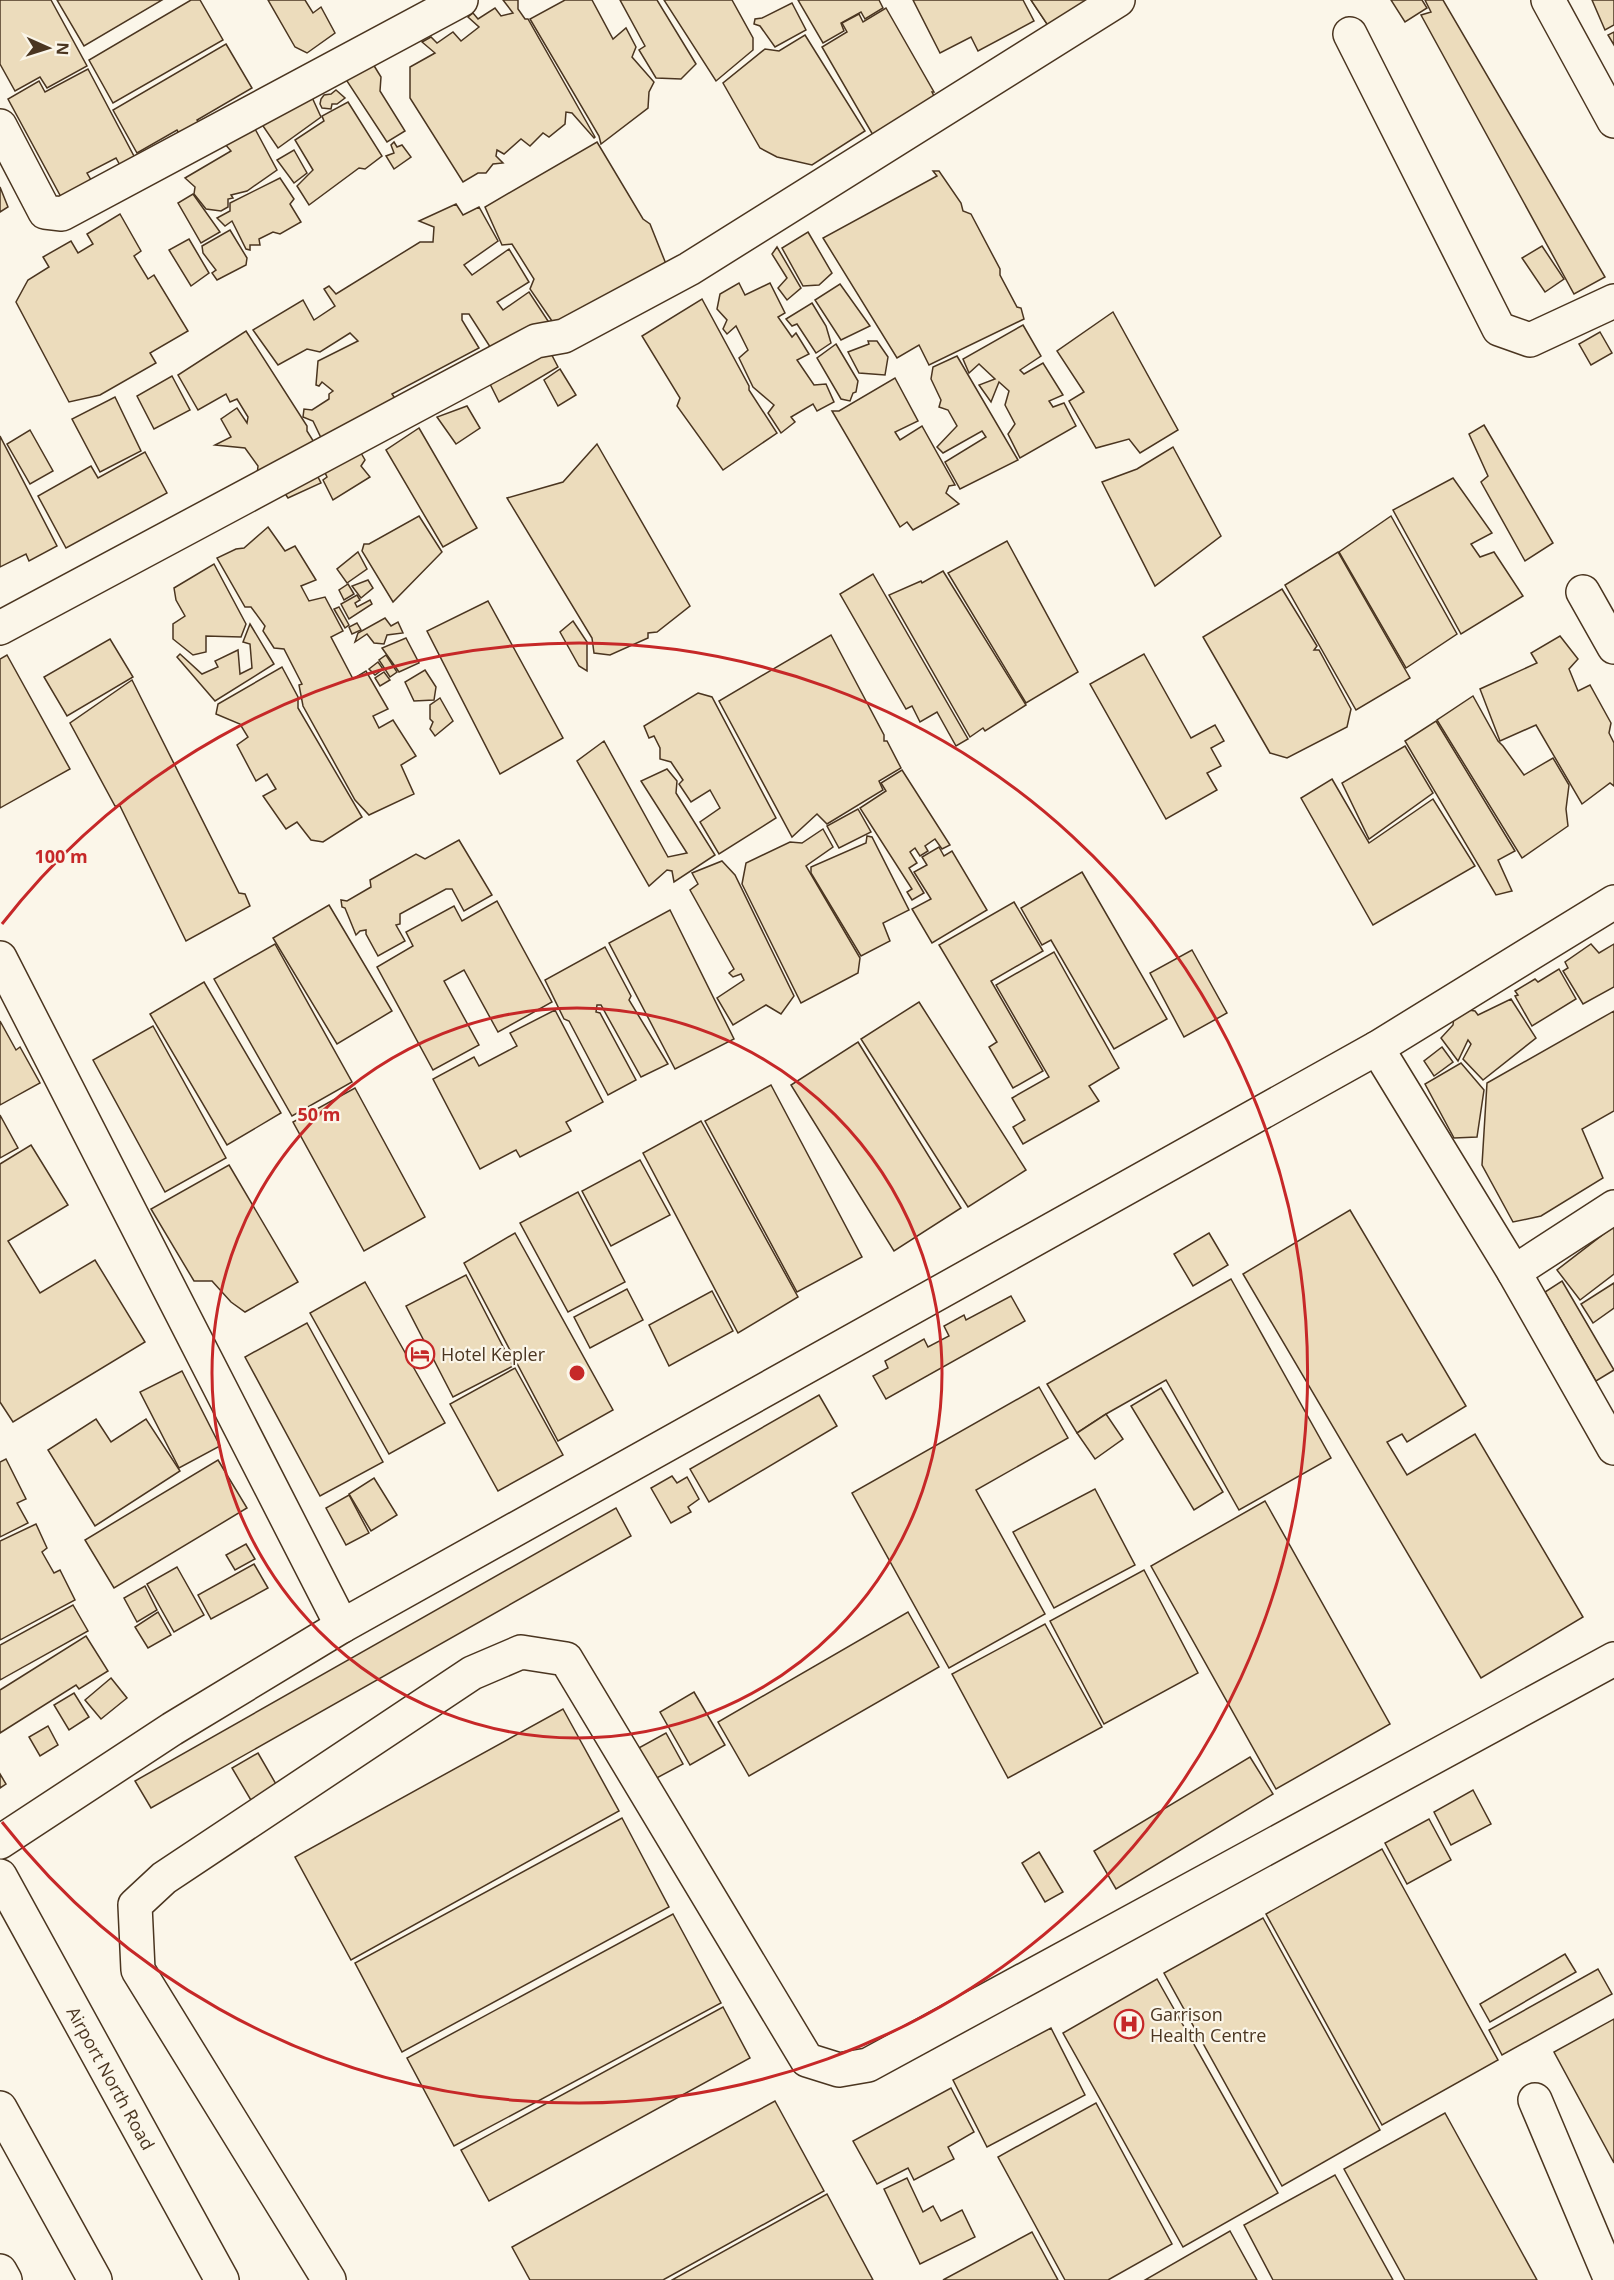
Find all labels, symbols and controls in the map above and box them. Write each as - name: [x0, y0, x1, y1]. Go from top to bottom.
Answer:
- north arrow: [18, 18, 78, 78]
- text: N: [52, 42, 74, 56]
- text: 100 m: [34, 844, 88, 868]
- text: 50 m: [298, 1102, 340, 1126]
- hotel icon: Hotel Kepler: [404, 1338, 436, 1370]
- place label: Hotel Kepler: [441, 1342, 546, 1366]
- centre of rings: [567, 1363, 587, 1383]
- street label: Airport North Road: [62, 2002, 160, 2154]
- place label: Garrison Health Centre: [1150, 2002, 1266, 2047]
- hospital icon: Garrison Health Centre: [1113, 2008, 1145, 2040]

